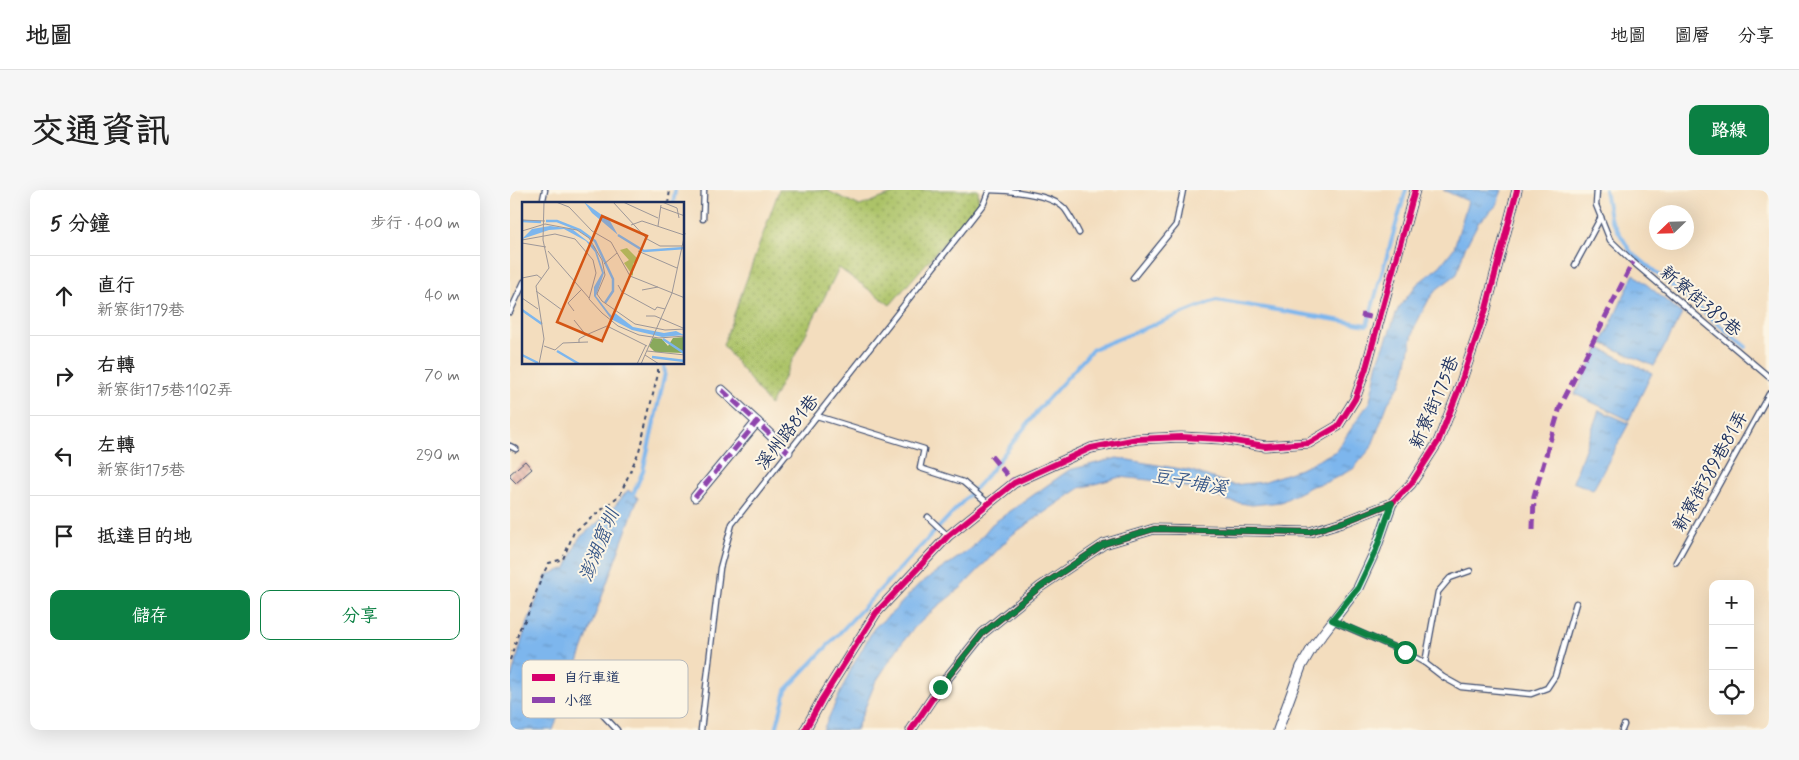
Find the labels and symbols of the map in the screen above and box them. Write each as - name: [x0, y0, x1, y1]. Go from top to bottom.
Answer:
- inset map: [522, 202, 685, 365]
- north arrow: [1649, 205, 1694, 250]
- street label: 新寮街389巷: [1655, 261, 1746, 343]
- street label: 新寮街175巷: [1405, 352, 1465, 453]
- street label: 溪州路81巷: [751, 390, 825, 475]
- street label: 新寮街389巷81弄: [1668, 406, 1754, 536]
- water label: 豆子埔溪: [1150, 464, 1230, 502]
- water label: 澎湖窟圳: [574, 504, 626, 585]
- route start: [1394, 641, 1417, 664]
- legend: [522, 660, 688, 718]
- text: 自行車道: [564, 669, 620, 687]
- route end: [929, 676, 952, 699]
- text: 小徑: [564, 692, 592, 710]

